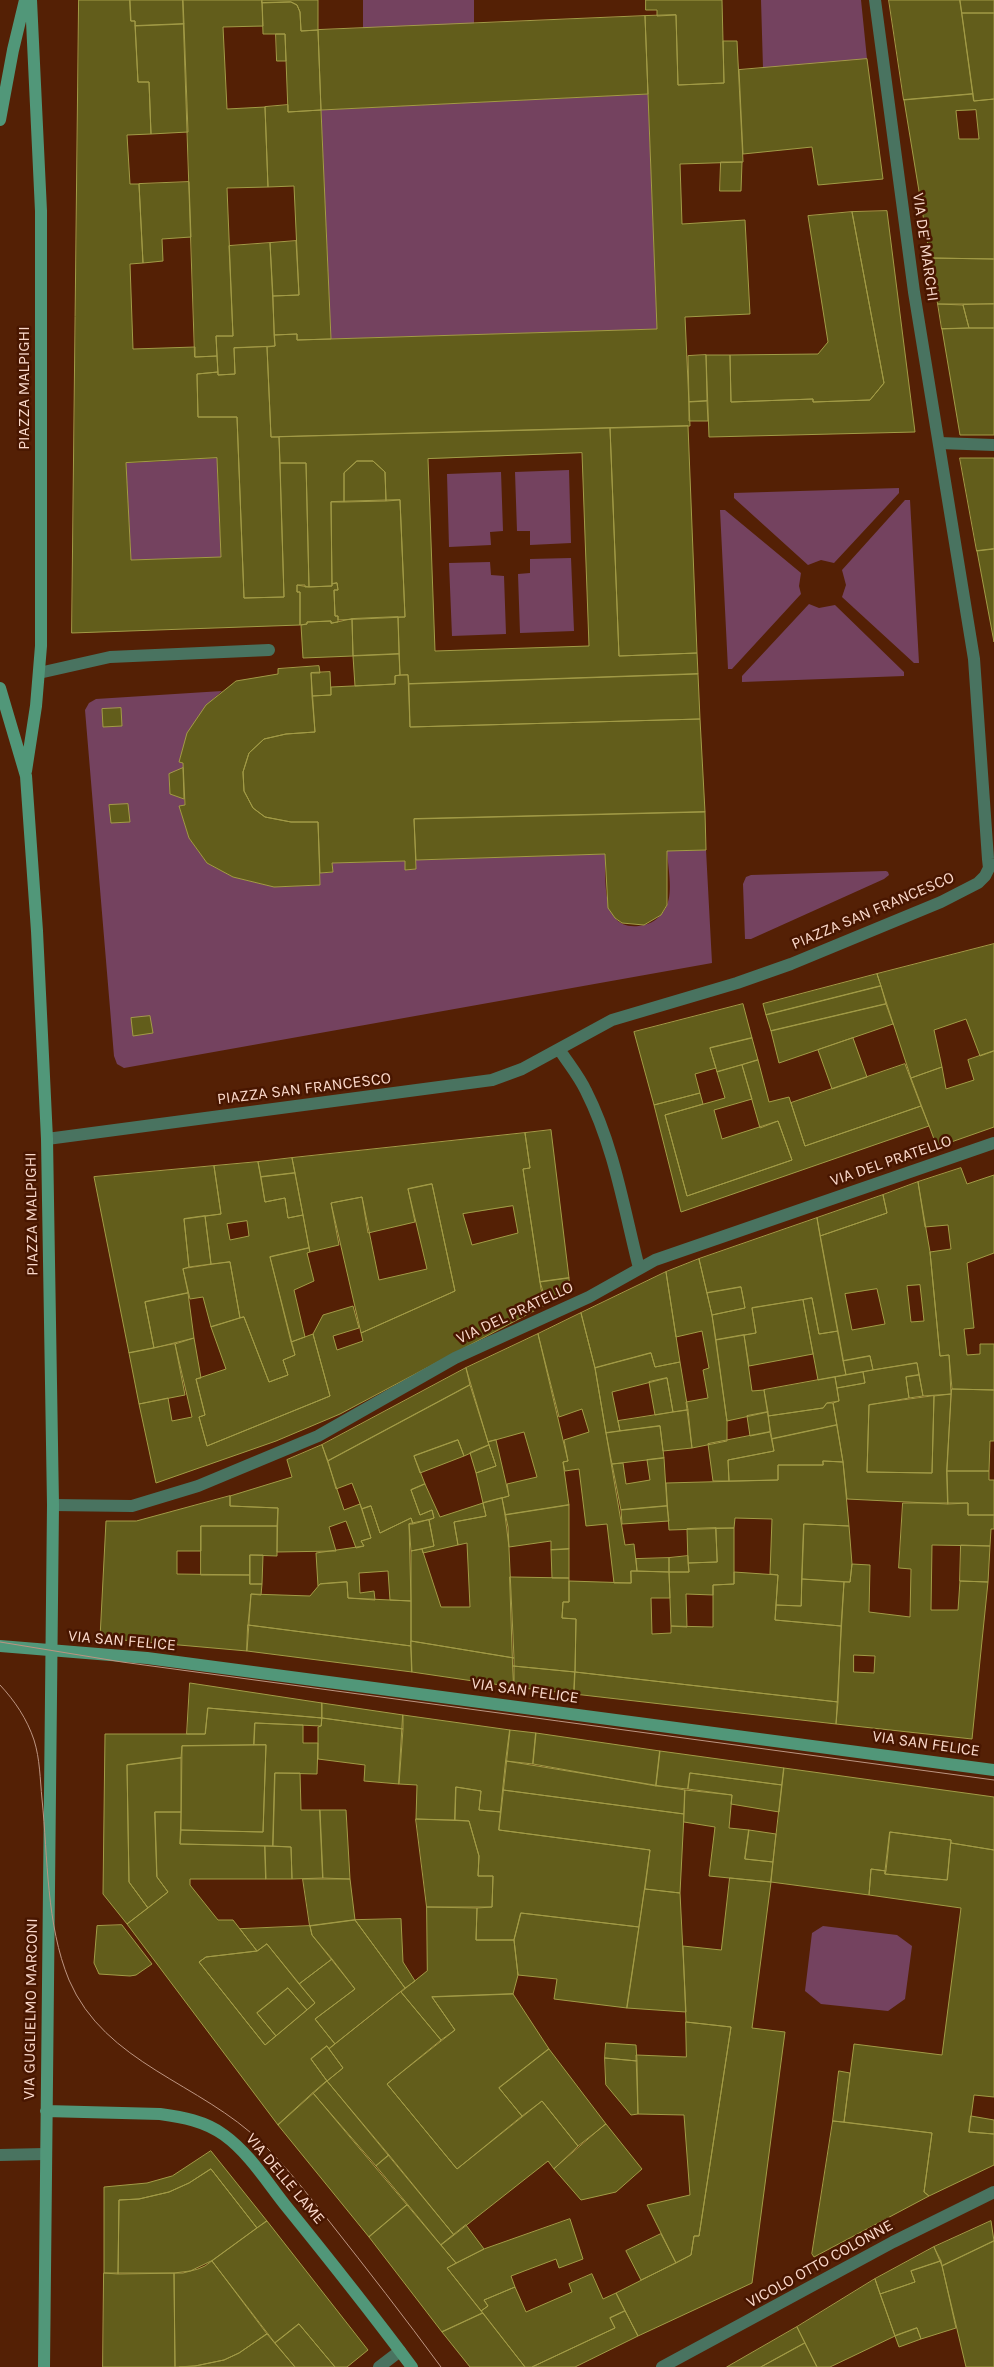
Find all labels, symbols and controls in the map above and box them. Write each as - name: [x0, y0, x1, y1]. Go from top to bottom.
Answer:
- street label: VIA DE' MARCHI: [908, 191, 942, 303]
- street label: PIAZZA MALPIGHI: [14, 326, 34, 450]
- street label: PIAZZA SAN FRANCESCO: [789, 868, 957, 954]
- street label: PIAZZA SAN FRANCESCO: [216, 1069, 392, 1109]
- street label: VIA DEL PRATELLO: [828, 1131, 954, 1191]
- street label: PIAZZA MALPIGHI: [21, 1152, 43, 1276]
- street label: VIA DEL PRATELLO: [453, 1278, 577, 1348]
- street label: VIA SAN FELICE: [67, 1627, 177, 1655]
- street label: VIA SAN FELICE: [470, 1674, 580, 1708]
- street label: VIA SAN FELICE: [871, 1727, 981, 1761]
- street label: VIA GUGLIELMO MARCONI: [20, 1918, 42, 2100]
- street label: VIA DELLE LAME: [241, 2130, 329, 2228]
- street label: VICOLO OTTO COLONNE: [743, 2216, 897, 2312]

